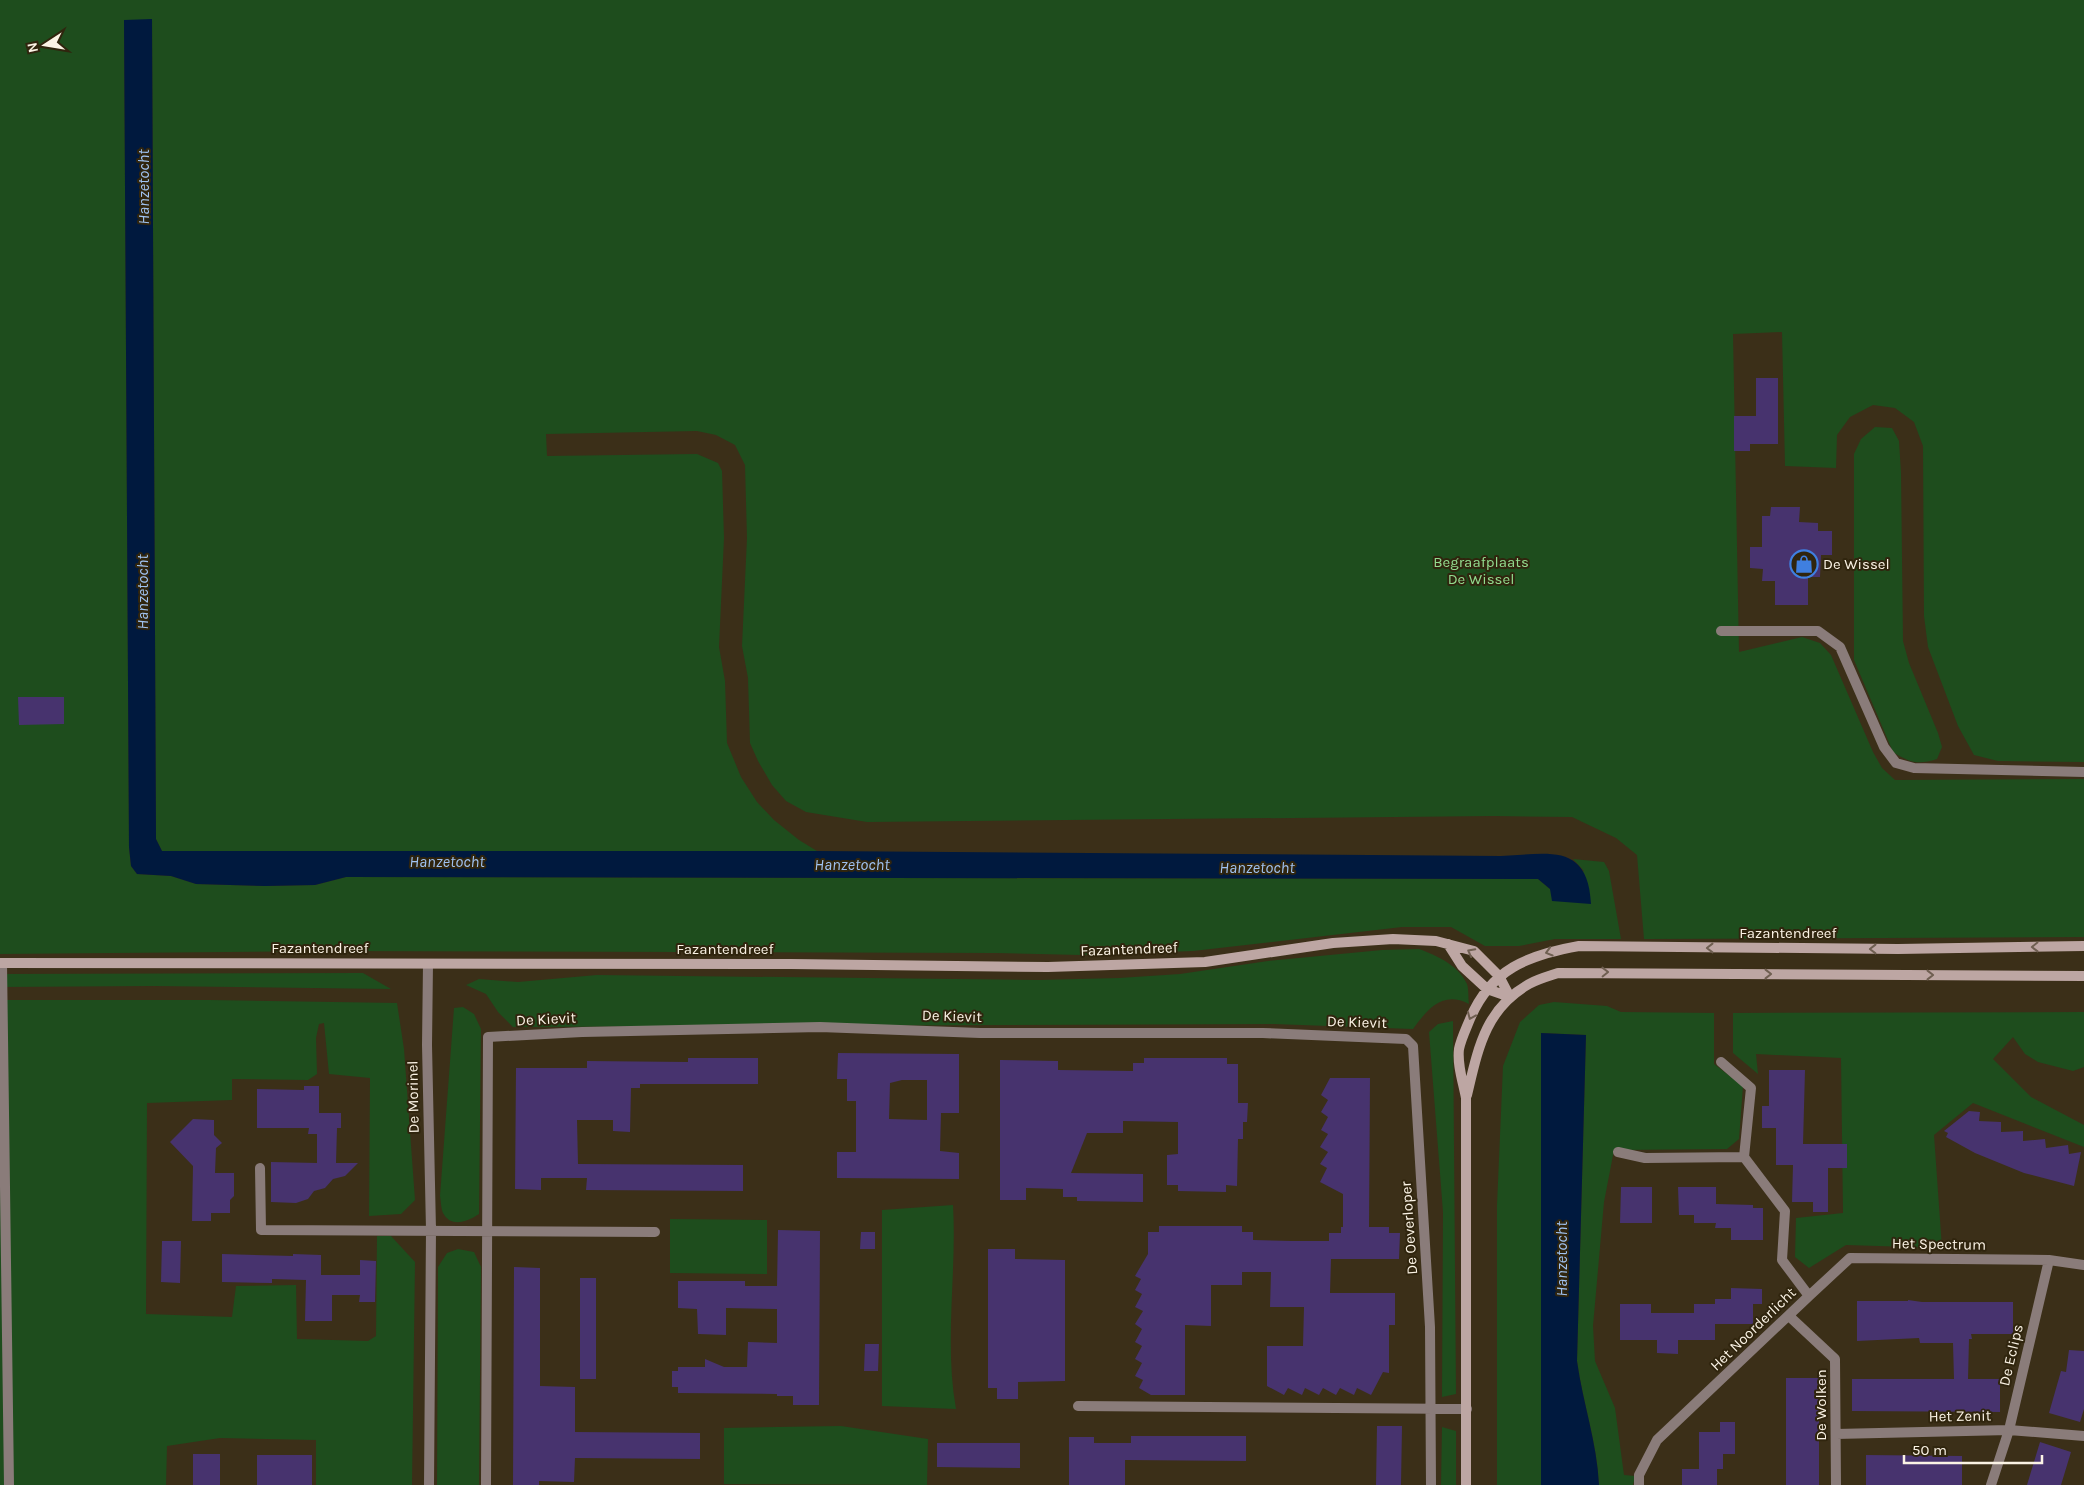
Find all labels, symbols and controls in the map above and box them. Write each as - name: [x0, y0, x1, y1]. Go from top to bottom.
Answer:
- north arrow: [20, 20, 70, 70]
- text: N: [23, 41, 42, 54]
- water label: Hanzetocht: [134, 149, 153, 225]
- shop icon: De Wissel: [1789, 549, 1819, 579]
- park label: Begraafplaats De Wissel: [1433, 553, 1529, 588]
- water label: Hanzetocht: [133, 554, 152, 630]
- place label: De Wissel: [1823, 555, 1890, 573]
- water label: Hanzetocht: [409, 852, 485, 871]
- water label: Hanzetocht: [814, 855, 890, 874]
- water label: Hanzetocht: [1219, 858, 1295, 877]
- street label: Fazantendreef: [1739, 924, 1838, 942]
- street label: Fazantendreef: [1080, 938, 1179, 960]
- street label: Fazantendreef: [271, 939, 370, 957]
- street label: Fazantendreef: [676, 940, 775, 958]
- one-way arrow: [2031, 942, 2039, 952]
- one-way arrow: [1706, 943, 1714, 953]
- one-way arrow: [1869, 944, 1876, 954]
- one-way arrow: [1544, 946, 1553, 957]
- one-way arrow: [1468, 948, 1477, 958]
- one-way arrow: [1601, 967, 1609, 978]
- one-way arrow: [1764, 969, 1772, 979]
- one-way arrow: [1926, 970, 1934, 980]
- street label: De Kievit: [922, 1006, 983, 1026]
- street label: De Kievit: [516, 1008, 577, 1030]
- one-way arrow: [1467, 1011, 1478, 1020]
- street label: De Kievit: [1327, 1012, 1388, 1032]
- street label: De Morinel: [403, 1060, 423, 1134]
- street label: De Oeverloper: [1397, 1180, 1421, 1275]
- water label: Hanzetocht: [1552, 1221, 1571, 1297]
- street label: Het Spectrum: [1892, 1234, 1986, 1254]
- street label: Het Noorderlicht: [1706, 1283, 1800, 1374]
- street label: De Eclips: [1995, 1322, 2027, 1388]
- street label: De Wolken: [1812, 1369, 1830, 1441]
- street label: Het Zenit: [1929, 1406, 1992, 1426]
- scale bar: [1904, 1432, 2042, 1464]
- text: 50 m: [1912, 1441, 1947, 1459]

